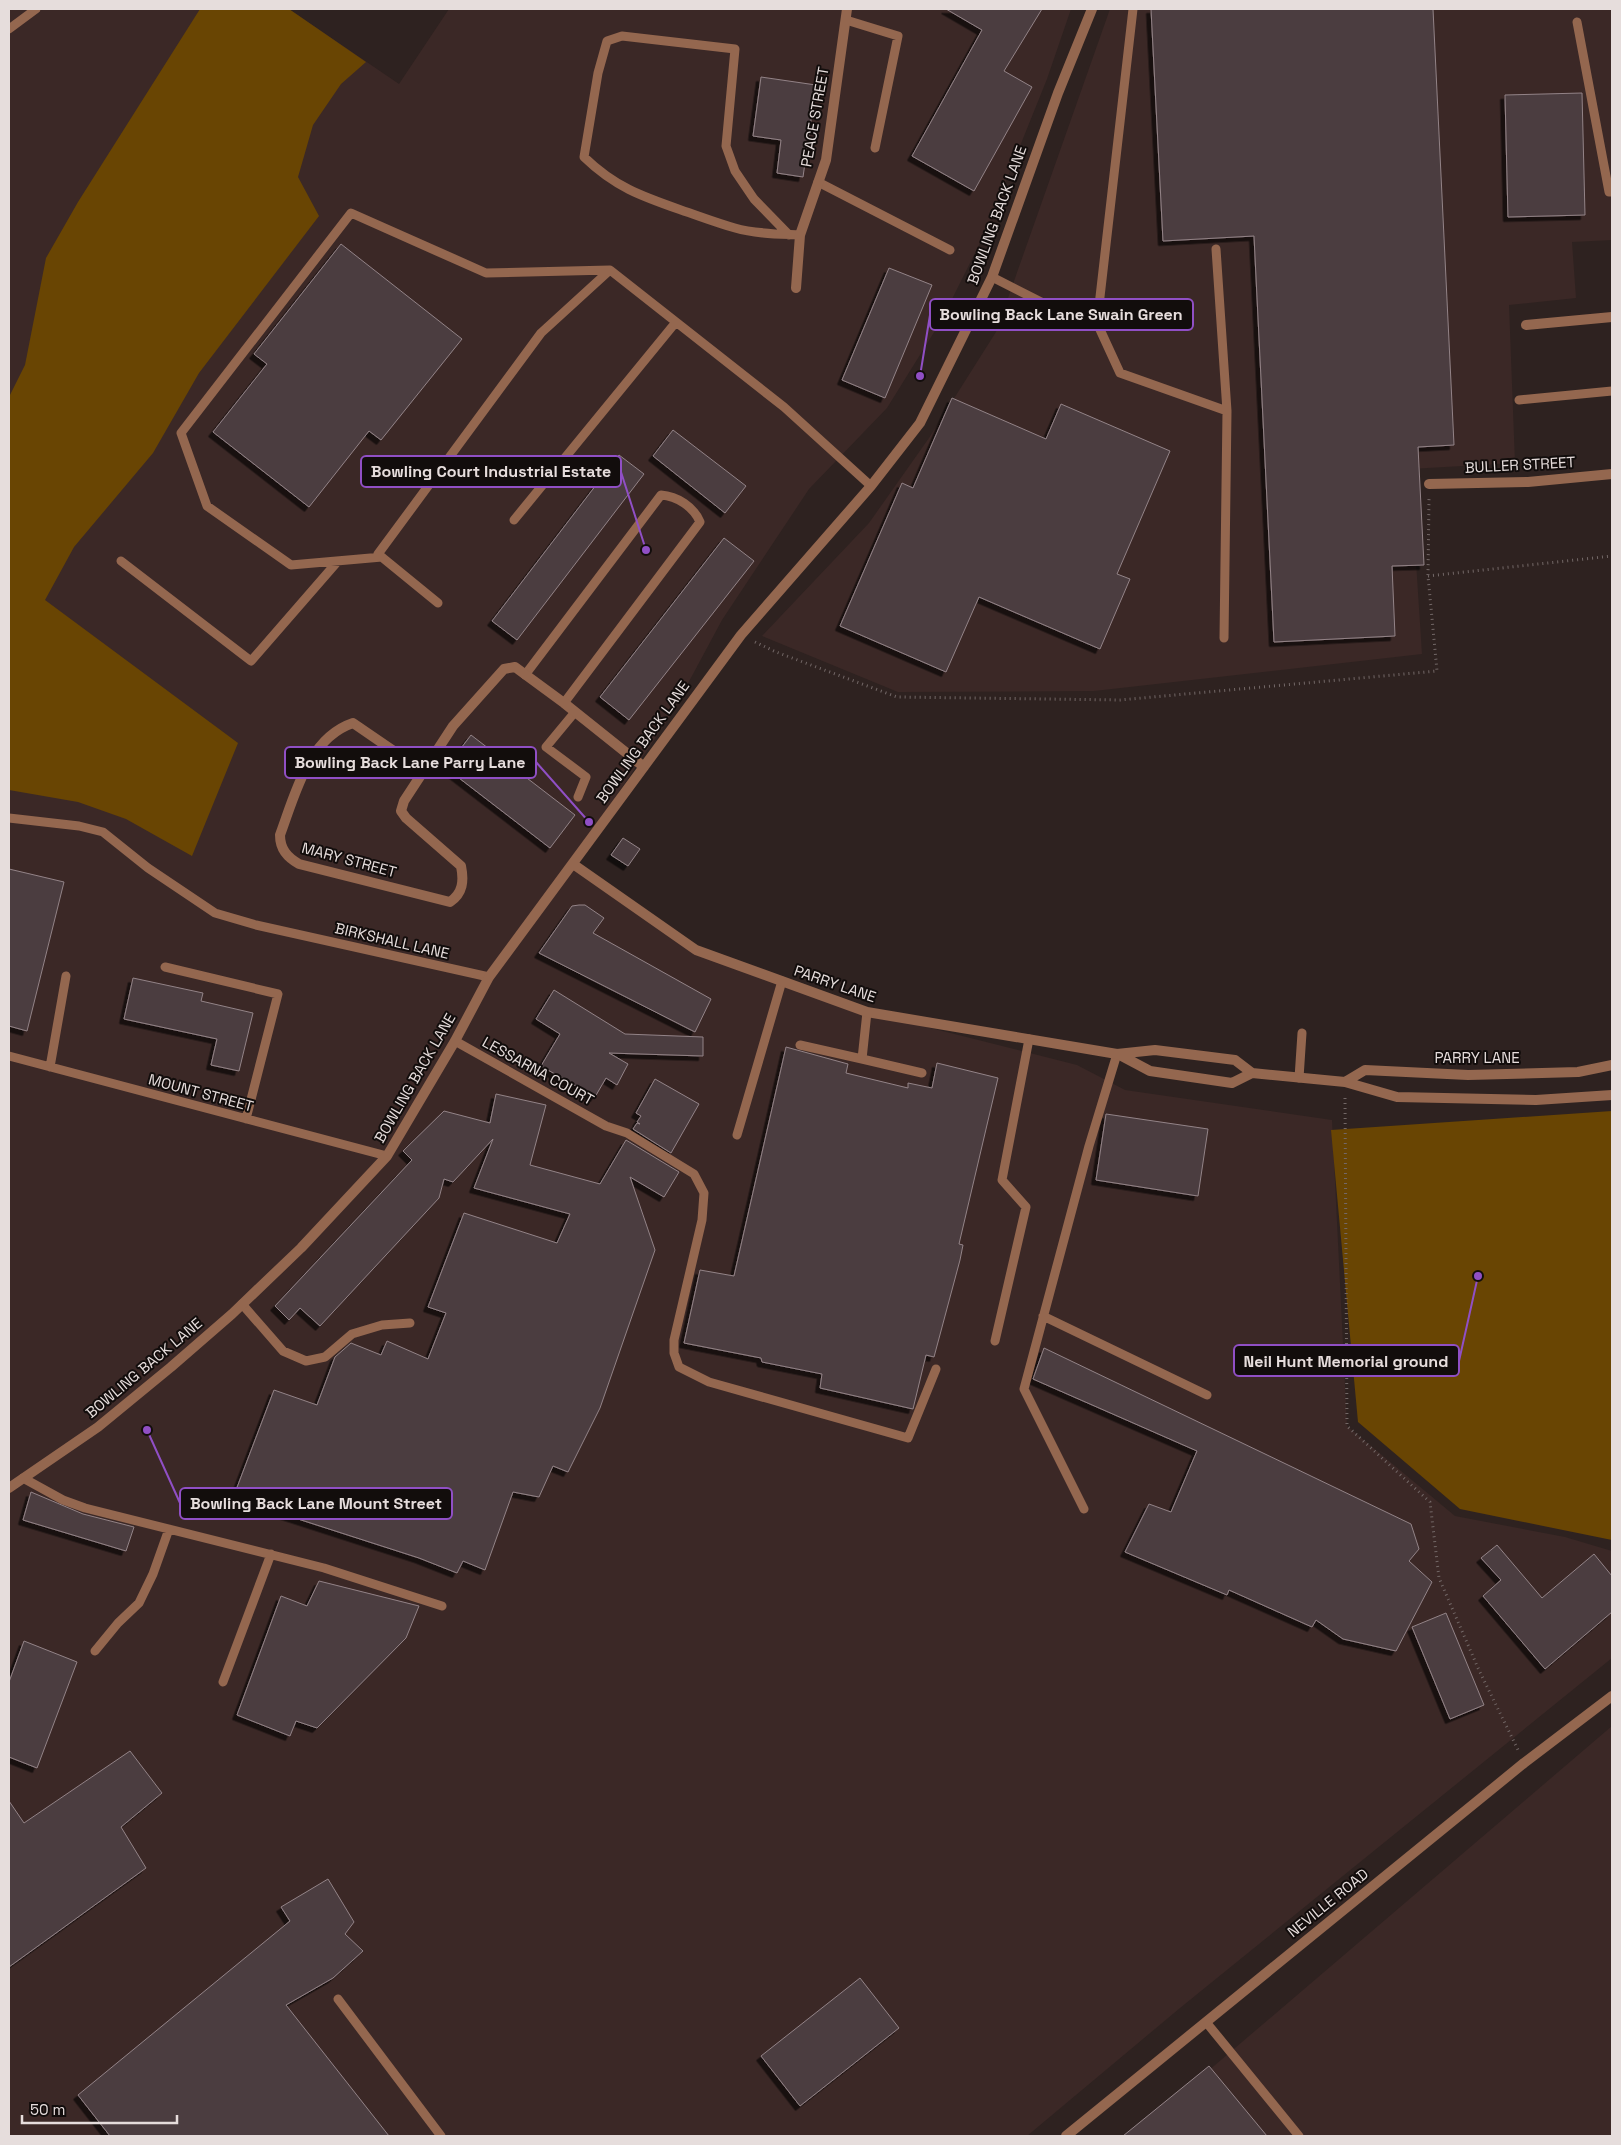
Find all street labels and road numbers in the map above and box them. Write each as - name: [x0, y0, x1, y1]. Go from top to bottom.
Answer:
- street label: PEACE STREET: [796, 65, 833, 169]
- street label: BOWLING BACK LANE: [963, 143, 1030, 287]
- street label: BULLER STREET: [1464, 452, 1576, 477]
- street label: BOWLING BACK LANE: [592, 677, 693, 806]
- street label: MARY STREET: [300, 838, 399, 881]
- street label: BIRKSHALL LANE: [333, 918, 451, 963]
- street label: PARRY LANE: [792, 961, 879, 1006]
- street label: BOWLING BACK LANE: [370, 1010, 459, 1146]
- street label: LESSARNA COURT: [479, 1032, 598, 1109]
- street label: PARRY LANE: [1434, 1048, 1520, 1067]
- street label: MOUNT STREET: [147, 1069, 256, 1116]
- street label: BOWLING BACK LANE: [82, 1313, 206, 1422]
- street label: NEVILLE ROAD: [1283, 1864, 1372, 1941]

